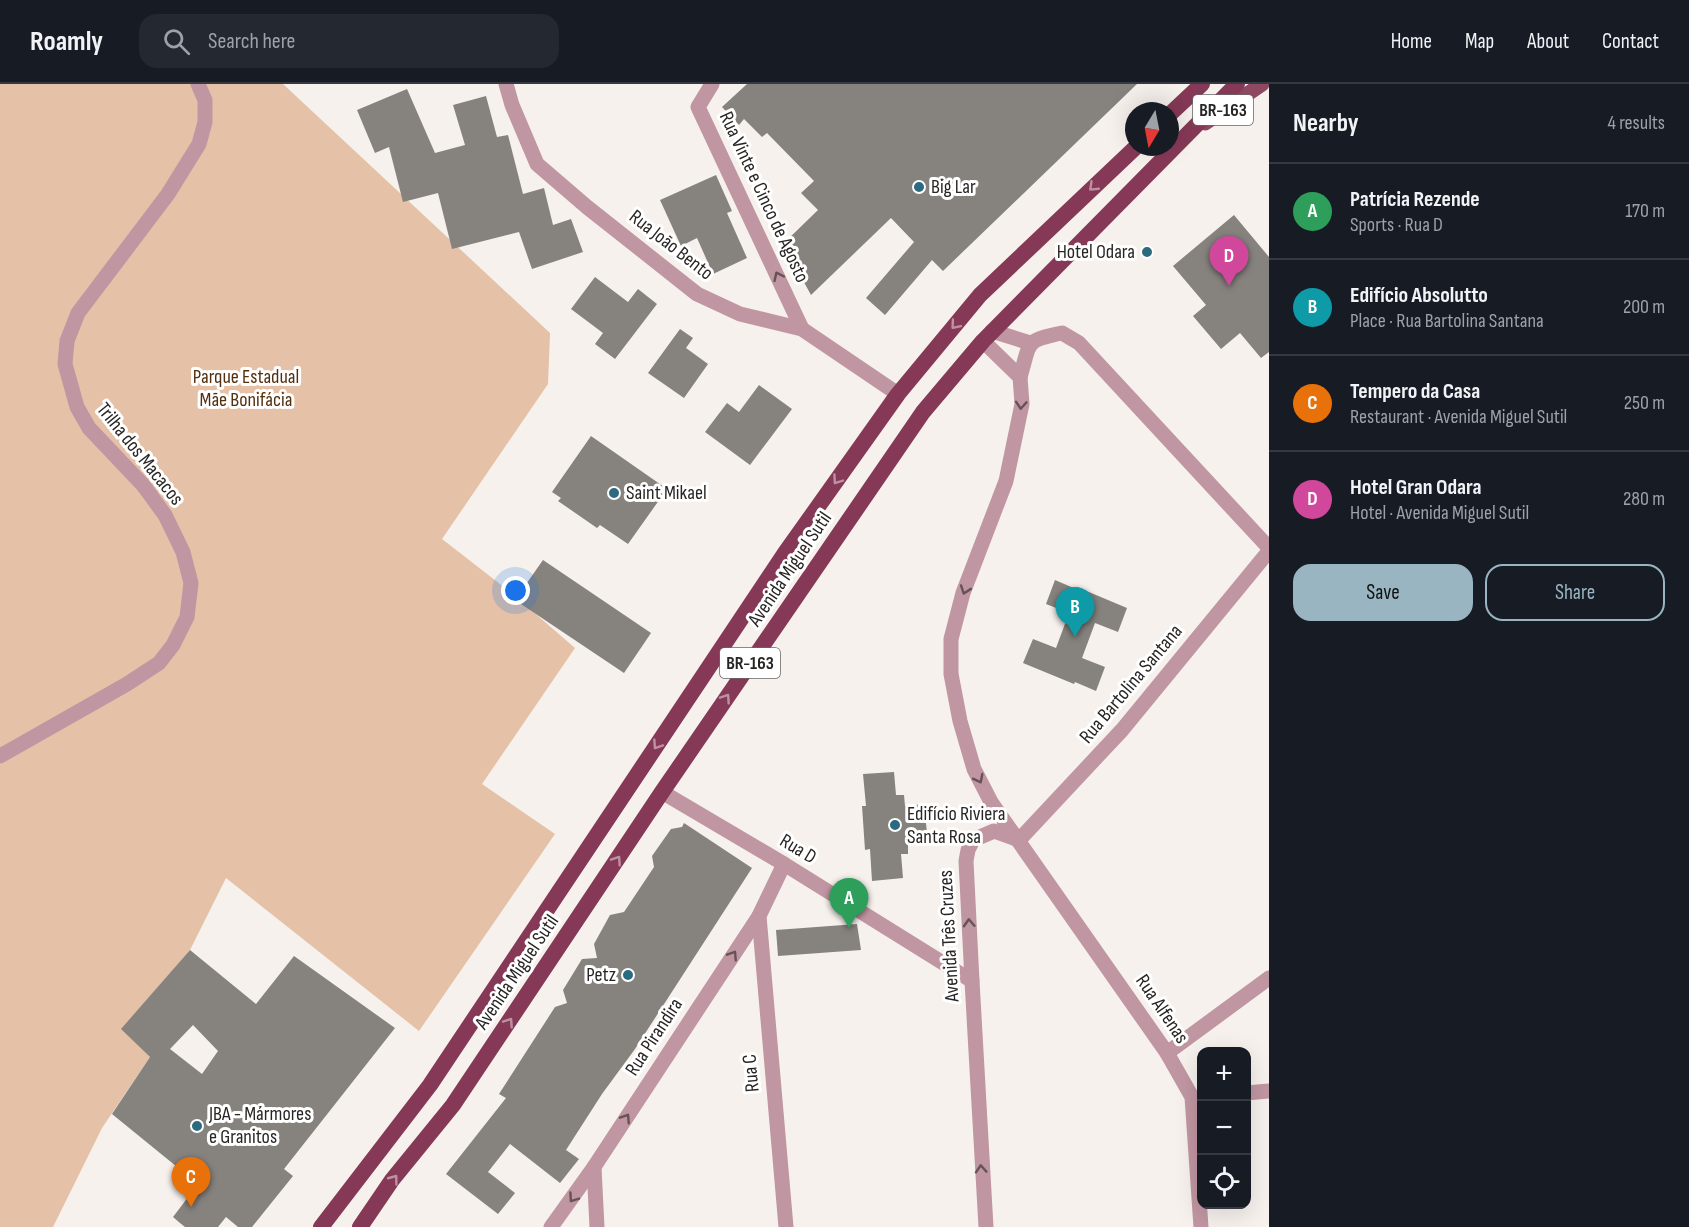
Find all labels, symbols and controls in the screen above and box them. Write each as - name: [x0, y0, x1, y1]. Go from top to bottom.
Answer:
- search box: [139, 14, 559, 68]
- text: Roamly: [30, 25, 103, 58]
- icon: search: [160, 25, 193, 58]
- text: Search here: [208, 28, 295, 55]
- text: Home: [1391, 29, 1432, 54]
- text: Map: [1465, 29, 1494, 54]
- text: About: [1527, 29, 1569, 54]
- text: Contact: [1602, 29, 1659, 54]
- road number: BR-163: [1193, 95, 1253, 125]
- north arrow: [1125, 102, 1179, 156]
- street label: Rua Vinte e Cinco de Agosto: [714, 108, 814, 286]
- text: Nearby: [1293, 108, 1359, 139]
- text: 4 results: [1608, 111, 1665, 135]
- place label: Big Lar: [931, 175, 976, 199]
- marker: Big Lar: [912, 180, 926, 194]
- one-way arrow: [1090, 180, 1101, 191]
- text: Patrícia Rezende: [1350, 186, 1480, 213]
- text: A: [1308, 199, 1317, 223]
- text: 170 m: [1625, 199, 1665, 223]
- street label: Rua João Bento: [624, 205, 718, 285]
- text: Sports · Rua D: [1350, 213, 1443, 237]
- pin: D: [1210, 236, 1248, 286]
- place label: Hotel Odara: [1057, 240, 1135, 264]
- marker: Hotel Odara: [1140, 245, 1154, 259]
- one-way arrow: [773, 272, 785, 283]
- text: Edifício Absolutto: [1350, 282, 1488, 309]
- text: B: [1308, 295, 1317, 319]
- text: 200 m: [1623, 295, 1665, 319]
- text: Place · Rua Bartolina Santana: [1350, 309, 1544, 333]
- one-way arrow: [952, 318, 963, 329]
- park label: Parque Estadual Mãe Bonifácia: [193, 365, 299, 412]
- text: Tempero da Casa: [1350, 378, 1480, 405]
- text: C: [1307, 391, 1318, 415]
- text: 250 m: [1624, 391, 1665, 415]
- street label: Trilha dos Macacos: [91, 398, 189, 510]
- one-way arrow: [1014, 400, 1027, 409]
- text: Restaurant · Avenida Miguel Sutil: [1350, 405, 1567, 429]
- one-way arrow: [833, 473, 844, 484]
- text: Hotel Gran Odara: [1350, 474, 1482, 501]
- place label: Saint Mikael: [626, 481, 707, 505]
- marker: Saint Mikael: [607, 486, 621, 500]
- text: D: [1307, 487, 1318, 511]
- text: 280 m: [1623, 487, 1665, 511]
- text: Hotel · Avenida Miguel Sutil: [1350, 501, 1529, 525]
- street label: Avenida Miguel Sutil: [742, 507, 837, 632]
- button: Save: [1293, 564, 1473, 621]
- button: Share: [1485, 564, 1665, 621]
- your location: [501, 576, 530, 605]
- one-way arrow: [959, 585, 972, 595]
- pin: B: [1056, 588, 1094, 637]
- street label: Rua Bartolina Santana: [1074, 620, 1188, 748]
- road number: BR-163: [720, 648, 780, 678]
- one-way arrow: [719, 694, 730, 705]
- one-way arrow: [653, 738, 664, 749]
- one-way arrow: [972, 773, 984, 784]
- place label: Edifício Riviera Santa Rosa: [907, 802, 1005, 849]
- marker: Edifício Riviera Santa Rosa: [888, 818, 902, 832]
- street label: Rua D: [775, 829, 821, 869]
- one-way arrow: [610, 856, 621, 867]
- street label: Avenida Três Cruzes: [934, 870, 964, 1003]
- pin: A: [830, 878, 868, 928]
- street label: Avenida Miguel Sutil: [469, 910, 564, 1035]
- one-way arrow: [963, 918, 976, 927]
- one-way arrow: [725, 951, 736, 962]
- place label: Petz: [586, 963, 616, 987]
- marker: Petz: [621, 968, 635, 982]
- street label: Rua Alfenas: [1130, 970, 1194, 1048]
- street label: Rua Pirandira: [620, 994, 688, 1080]
- one-way arrow: [502, 1018, 513, 1029]
- map controls: [1197, 1047, 1251, 1209]
- button: +: [1197, 1047, 1251, 1101]
- street label: Rua C: [737, 1053, 765, 1093]
- button: −: [1197, 1101, 1251, 1155]
- place label: JBA - Mármores e Granitos: [208, 1102, 311, 1149]
- one-way arrow: [618, 1114, 629, 1125]
- marker: JBA - Mármores e Granitos: [190, 1119, 204, 1133]
- button: locate: [1197, 1155, 1251, 1209]
- pin: C: [172, 1158, 210, 1207]
- one-way arrow: [975, 1164, 988, 1173]
- one-way arrow: [386, 1175, 397, 1186]
- one-way arrow: [569, 1191, 580, 1202]

